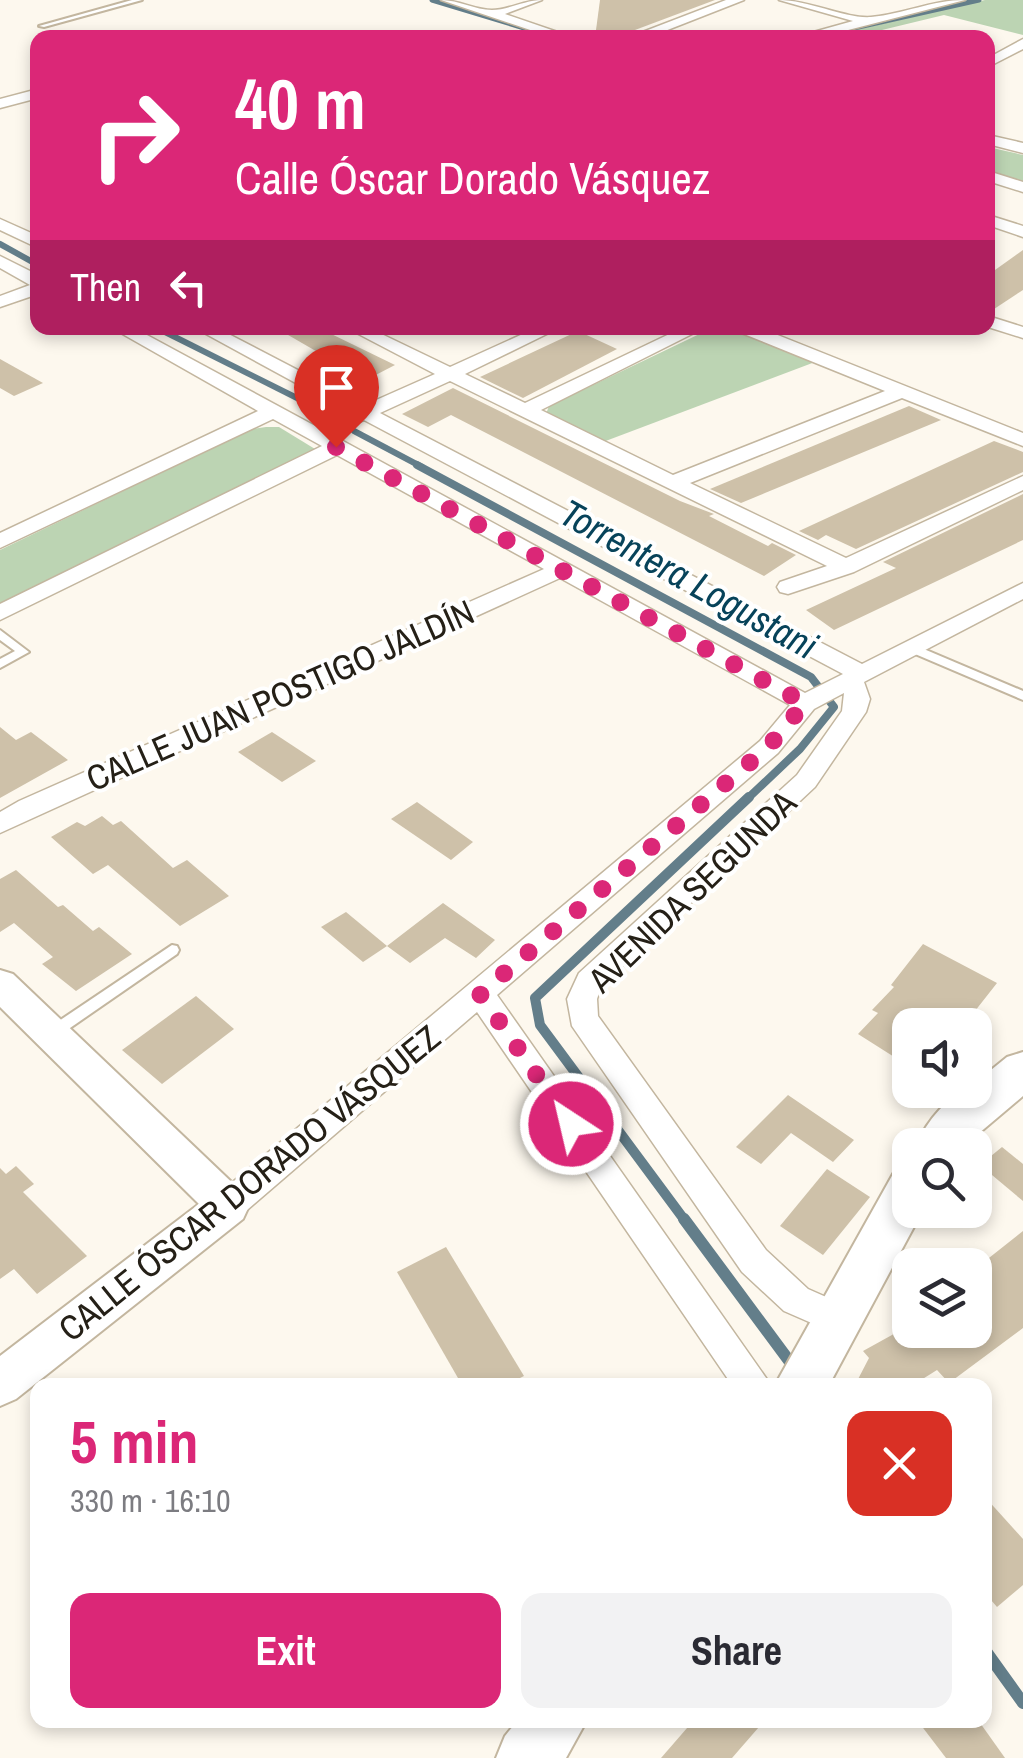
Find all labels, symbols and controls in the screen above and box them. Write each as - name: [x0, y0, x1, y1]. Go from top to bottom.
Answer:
- text: 40 m: [235, 57, 366, 151]
- icon: right: [70, 70, 200, 200]
- text: Calle Óscar Dorado Vásquez: [235, 147, 710, 208]
- icon: left: [161, 260, 216, 315]
- text: Then: [70, 262, 141, 313]
- pin: [294, 345, 379, 448]
- icon: arrive: [309, 360, 364, 415]
- water label: Torrentera Logustani: [551, 487, 827, 671]
- street label: CALLE JUAN POSTIGO JALDÍN: [79, 588, 481, 802]
- street label: AVENIDA SEGUNDA: [577, 779, 807, 1003]
- map controls: [892, 1008, 992, 1348]
- button: sound: [892, 1008, 992, 1108]
- street label: CALLE ÓSCAR DORADO VÁSQUEZ: [48, 1014, 450, 1352]
- position arrow: [519, 1072, 623, 1176]
- button: search: [892, 1128, 992, 1228]
- button: layers: [892, 1248, 992, 1348]
- text: 5 min: [70, 1401, 199, 1482]
- button: close: [847, 1411, 952, 1516]
- text: 330 m · 16:10: [70, 1479, 230, 1522]
- button: Exit: [70, 1593, 501, 1708]
- button: Share: [521, 1593, 952, 1708]

